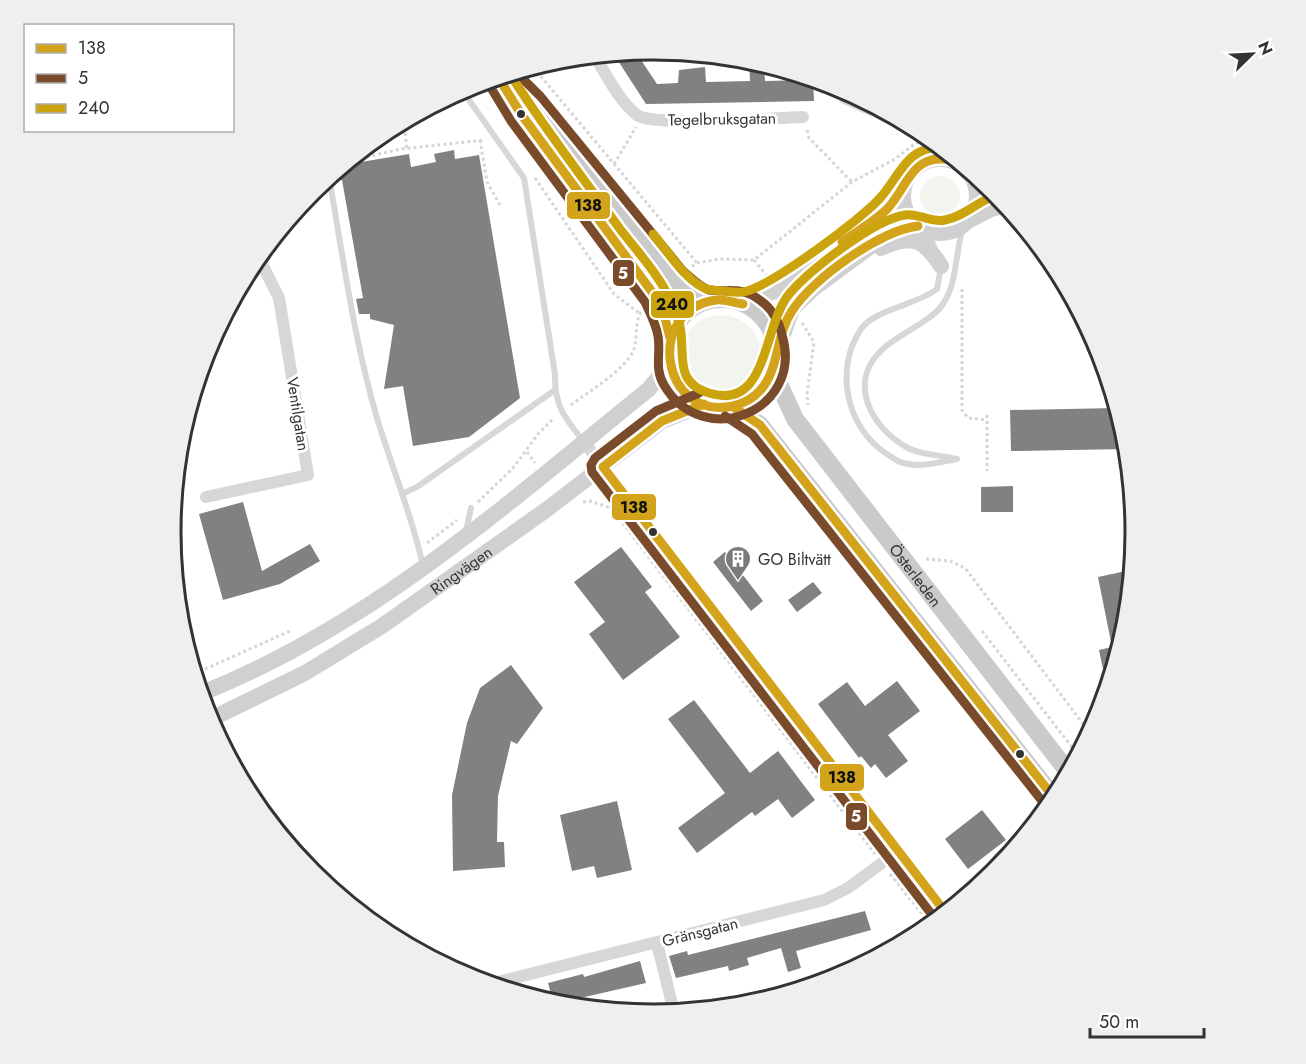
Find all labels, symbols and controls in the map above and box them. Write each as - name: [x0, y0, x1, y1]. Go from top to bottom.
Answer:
- legend: [24, 24, 234, 132]
- north arrow: [1222, 24, 1282, 84]
- text: 138: [78, 35, 106, 61]
- text: N: [1252, 38, 1278, 59]
- text: 5: [78, 65, 88, 91]
- text: 240: [78, 95, 110, 121]
- street label: Tegelbruksgatan: [668, 107, 776, 131]
- unlabelled marker: [515, 108, 527, 120]
- line badge: 138: [566, 191, 611, 220]
- text: 138: [574, 194, 602, 217]
- line badge: 5: [612, 259, 635, 287]
- text: 5: [618, 262, 628, 285]
- line badge: 240: [650, 290, 695, 319]
- text: 240: [656, 293, 688, 316]
- street label: Ventilgatan: [281, 375, 315, 453]
- line badge: 138: [611, 493, 657, 521]
- text: 138: [620, 496, 648, 519]
- unlabelled marker: [647, 526, 659, 538]
- street label: Österleden: [884, 538, 948, 611]
- street label: Ringvägen: [425, 540, 497, 600]
- building icon: GO Biltvätt: [723, 544, 753, 582]
- place label: GO Biltvätt: [758, 548, 831, 571]
- unlabelled marker: [1014, 748, 1026, 760]
- line badge: 138: [819, 763, 865, 792]
- text: 138: [828, 766, 856, 789]
- line badge: 5: [845, 802, 868, 831]
- text: 5: [851, 805, 861, 828]
- street label: Gränsgatan: [660, 911, 740, 953]
- scale bar: [1090, 1001, 1204, 1039]
- text: 50 m: [1099, 1009, 1139, 1035]

